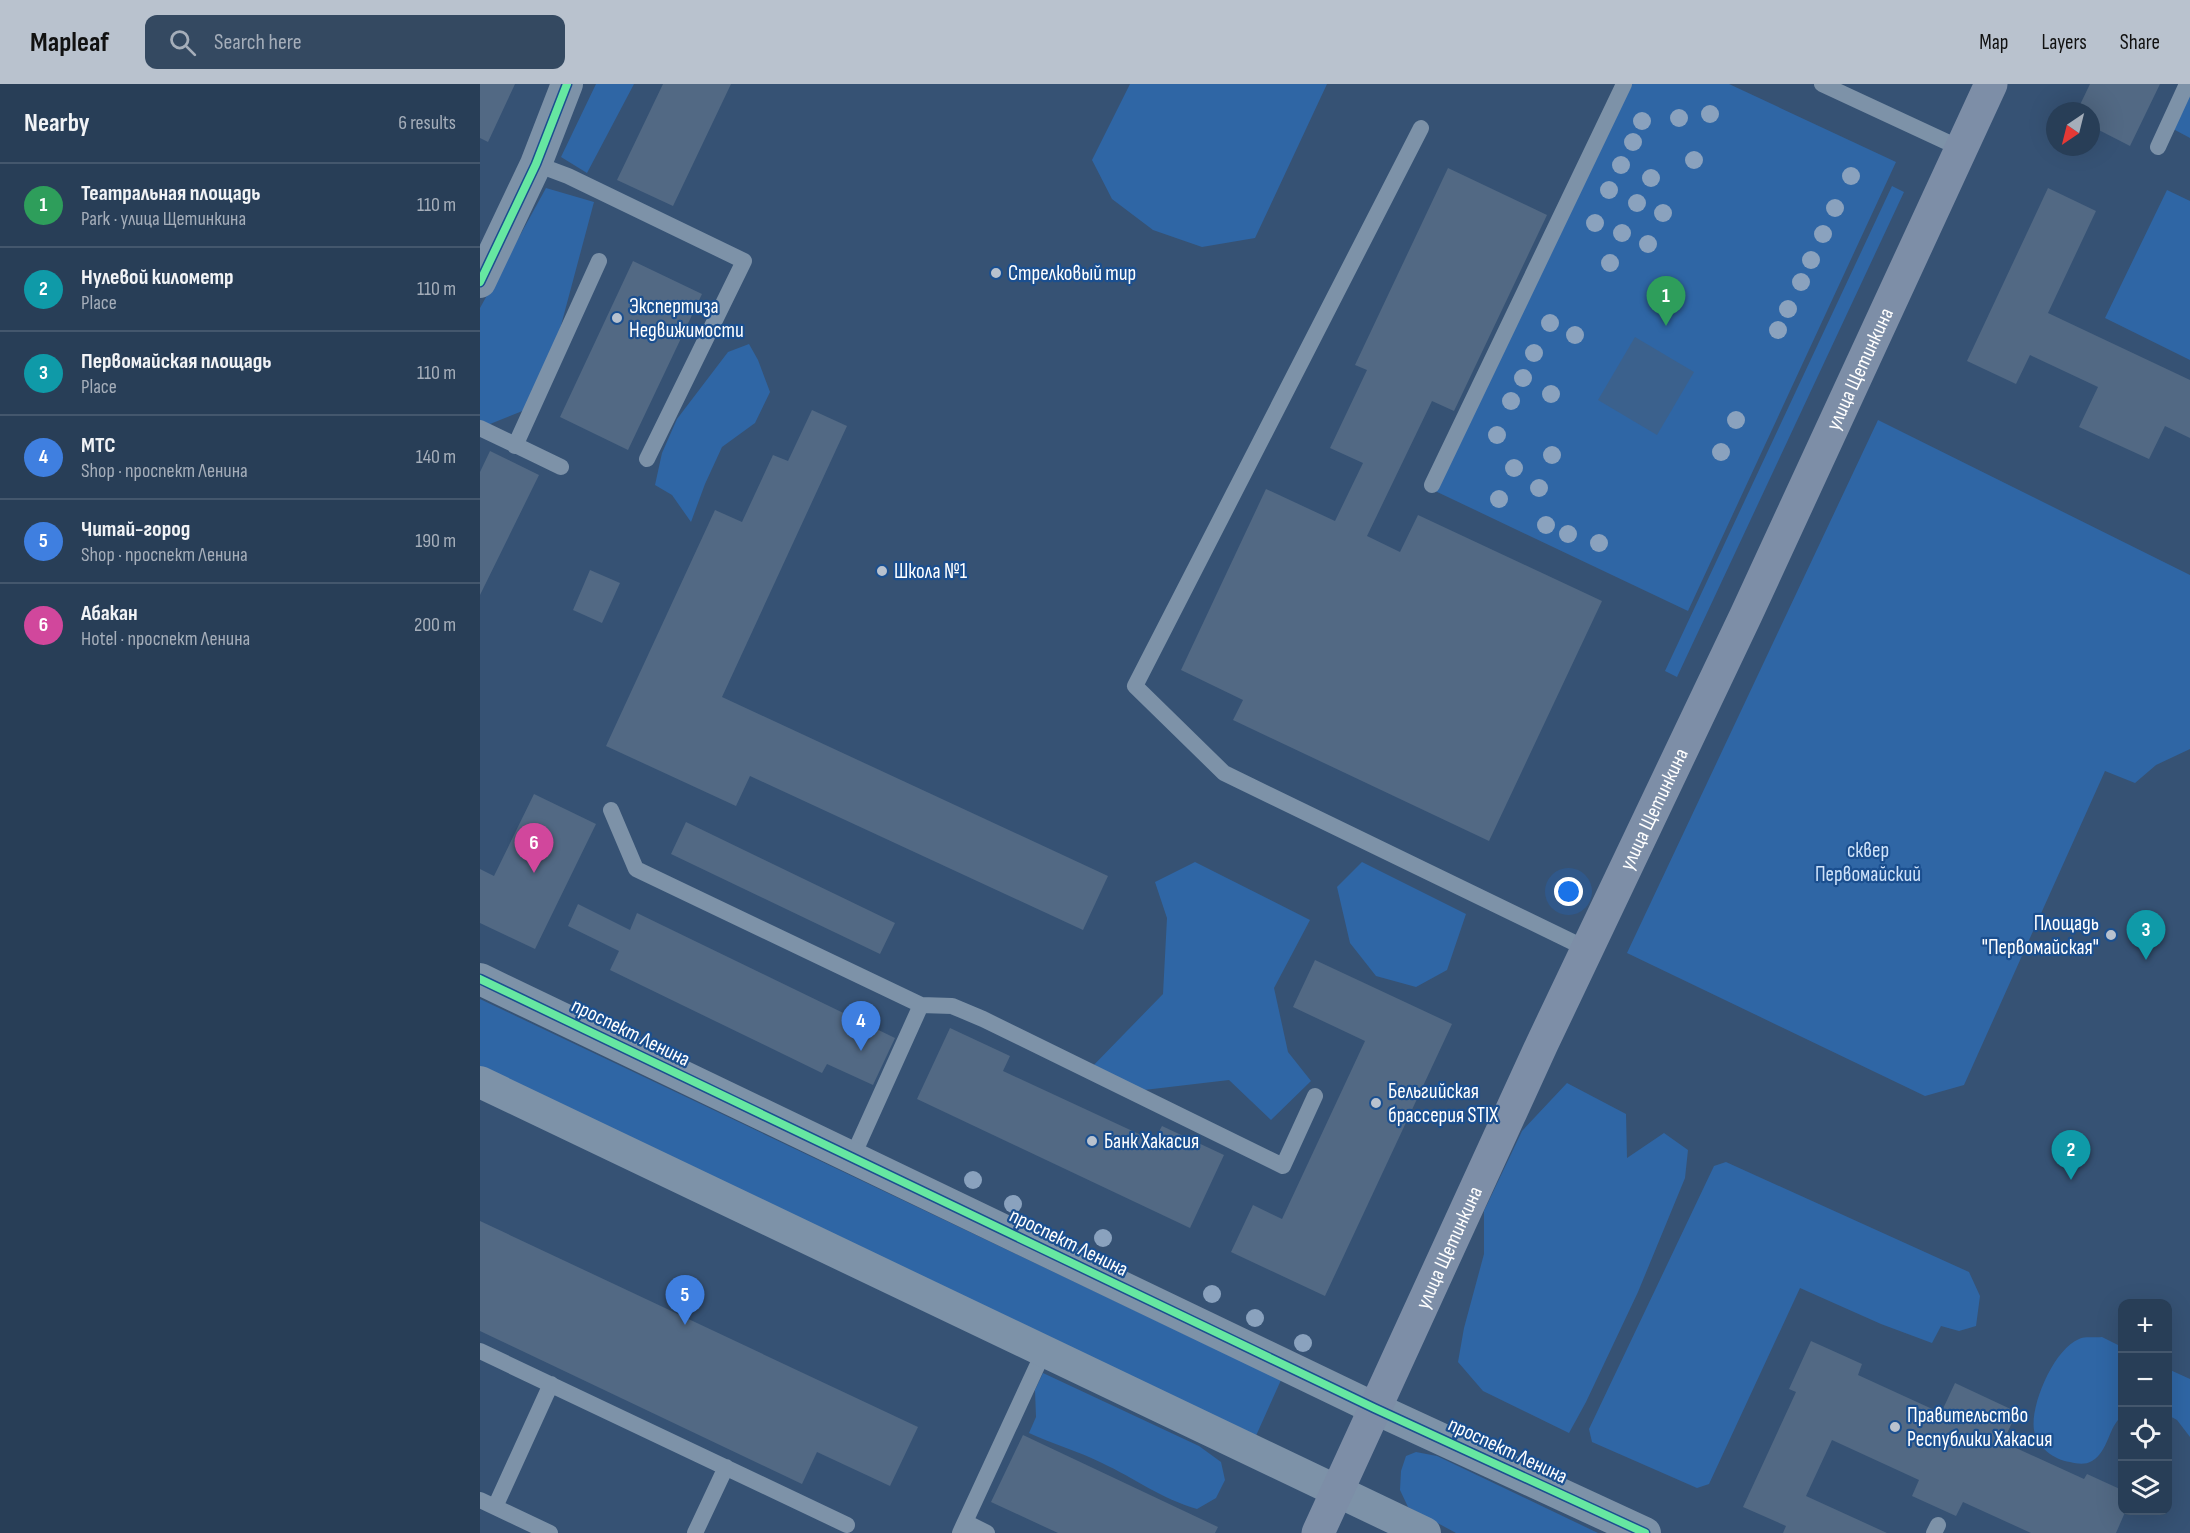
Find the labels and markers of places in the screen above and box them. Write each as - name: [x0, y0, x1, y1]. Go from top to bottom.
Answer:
- place label: Стрелковый тир: [1008, 261, 1136, 286]
- marker: Стрелковый тир: [989, 266, 1003, 280]
- pin: 1: [1646, 276, 1686, 326]
- place label: Экспертиза Недвижимости: [629, 294, 744, 343]
- marker: Экспертиза Недвижимости: [610, 311, 624, 325]
- place label: Школа №1: [894, 559, 968, 584]
- marker: Школа №1: [875, 564, 889, 578]
- pin: 6: [514, 824, 554, 873]
- pin: 3: [2126, 910, 2166, 960]
- place label: Площадь "Первомайская": [1982, 911, 2099, 960]
- marker: Площадь "Первомайская": [2104, 928, 2118, 942]
- pin: 4: [842, 1002, 880, 1051]
- place label: Бельгийская брассерия STIX: [1388, 1079, 1498, 1128]
- marker: Бельгийская брассерия STIX: [1369, 1096, 1383, 1110]
- place label: Банк Хакасия: [1104, 1129, 1199, 1154]
- pin: 2: [2052, 1130, 2090, 1180]
- marker: Банк Хакасия: [1085, 1134, 1099, 1148]
- pin: 5: [666, 1276, 704, 1325]
- place label: Правительство Республики Хакасия: [1907, 1403, 2052, 1452]
- marker: Правительство Республики Хакасия: [1888, 1420, 1902, 1434]

